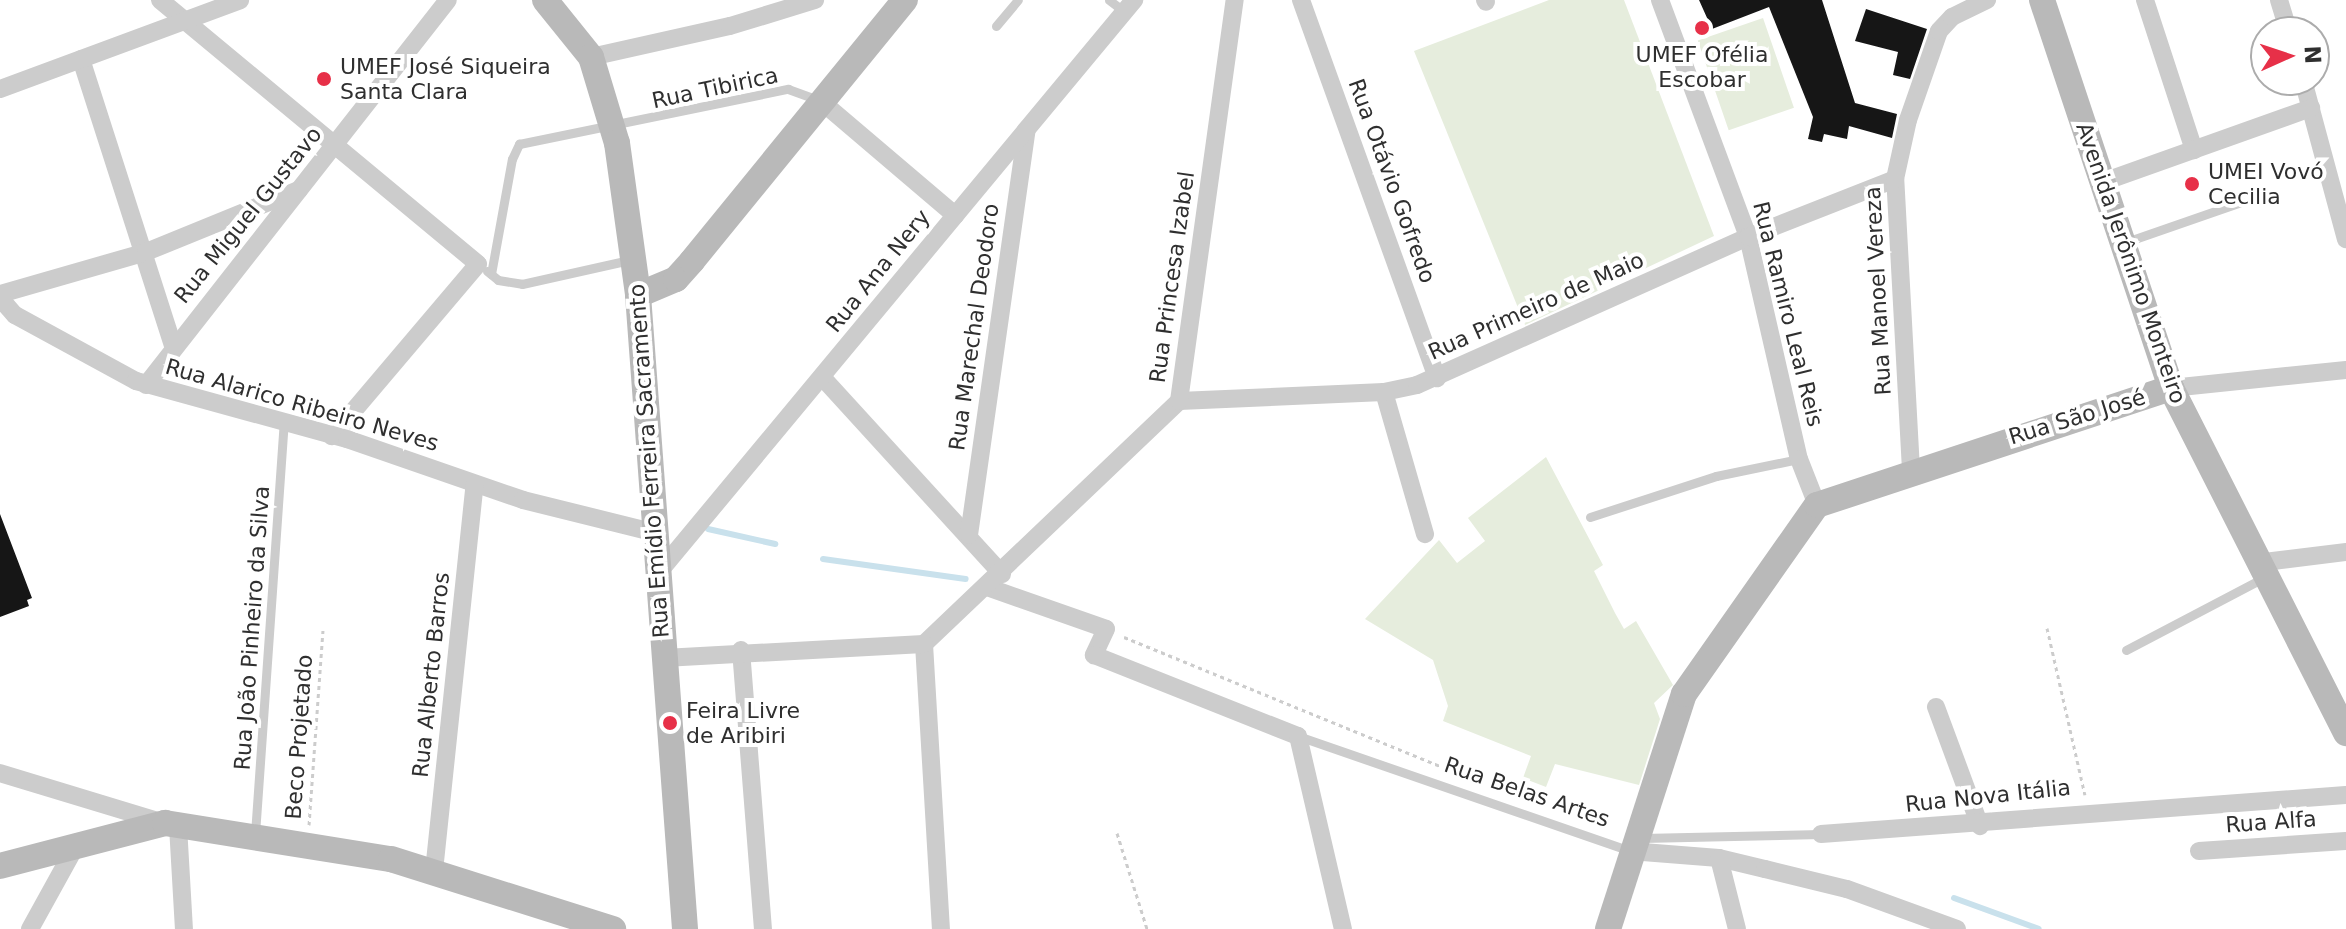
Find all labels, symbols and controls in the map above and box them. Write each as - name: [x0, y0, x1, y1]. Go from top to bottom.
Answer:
- north arrow: [2250, 16, 2330, 96]
- marker: UMEF Ofélia Escobar: [1693, 19, 1711, 37]
- place label: UMEF Ofélia Escobar: [1636, 41, 1768, 92]
- text: N: [2300, 45, 2325, 65]
- place label: UMEF José Siqueira Santa Clara: [340, 53, 551, 104]
- street label: Rua Tibirica: [649, 62, 781, 114]
- marker: UMEF José Siqueira Santa Clara: [315, 70, 333, 88]
- street label: Rua Otávio Gofredo: [1343, 75, 1441, 287]
- street label: Avenida Jerônimo Monteiro: [2070, 119, 2192, 407]
- street label: Rua Miguel Gustavo: [169, 121, 327, 309]
- place label: UMEI Vovó Cecilia: [2208, 158, 2324, 210]
- street label: Rua Princesa Izabel: [1144, 170, 1200, 384]
- marker: UMEI Vovó Cecilia: [2183, 175, 2201, 193]
- street label: Rua Manoel Vereza: [1859, 186, 1897, 396]
- street label: Rua Ramiro Leal Reis: [1747, 199, 1829, 429]
- street label: Rua Marechal Deodoro: [944, 202, 1004, 452]
- street label: Rua Ana Nery: [820, 204, 936, 338]
- street label: Rua Primeiro de Maio: [1424, 246, 1648, 366]
- street label: Rua Emídio Ferreira Sacramento: [623, 283, 675, 639]
- street label: Rua Alarico Ribeiro Neves: [162, 353, 442, 457]
- street label: Rua São José: [2005, 384, 2149, 450]
- street label: Rua João Pinheiro da Silva: [229, 485, 275, 771]
- street label: Rua Alberto Barros: [407, 571, 455, 779]
- street label: Beco Projetado: [280, 654, 318, 820]
- place label: Feira Livre de Aribiri: [686, 697, 800, 748]
- marker: Feira Livre de Aribiri: [661, 714, 679, 732]
- street label: Rua Belas Artes: [1441, 751, 1613, 833]
- street label: Rua Nova Itália: [1904, 774, 2072, 818]
- street label: Rua Alfa: [2225, 806, 2317, 838]

